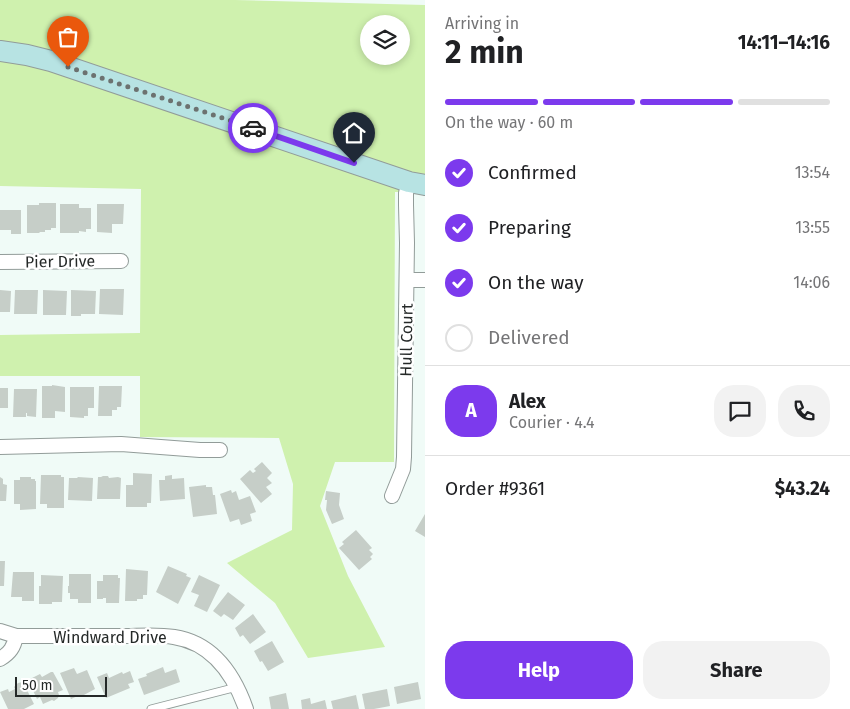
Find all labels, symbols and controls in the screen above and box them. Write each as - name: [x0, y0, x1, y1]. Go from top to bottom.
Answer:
- text: Arriving in: [445, 14, 519, 33]
- map controls: [360, 15, 410, 65]
- button: layers: [360, 15, 410, 65]
- pin: [47, 16, 89, 67]
- icon: bag: [54, 23, 82, 51]
- text: 14:11–14:16: [738, 31, 830, 54]
- text: 2 min: [445, 33, 524, 71]
- courier: [228, 103, 278, 153]
- pin: [333, 112, 375, 163]
- text: On the way · 60 m: [445, 113, 573, 132]
- icon: car: [239, 114, 267, 142]
- icon: home: [340, 119, 368, 147]
- icon: check: [445, 159, 473, 187]
- text: Confirmed: [488, 161, 577, 184]
- text: 13:54: [795, 163, 830, 182]
- icon: check: [445, 214, 473, 242]
- text: Preparing: [488, 216, 571, 239]
- text: 13:55: [795, 218, 830, 237]
- street label: Pier Drive: [25, 251, 95, 272]
- icon: check: [445, 269, 473, 297]
- text: On the way: [488, 271, 584, 294]
- text: 14:06: [793, 273, 830, 292]
- street label: Hull Court: [396, 303, 417, 377]
- text: Delivered: [488, 326, 570, 349]
- button: chat: [714, 385, 766, 437]
- button: phone: [778, 385, 830, 437]
- text: Alex: [509, 390, 546, 413]
- text: A: [465, 399, 477, 422]
- text: Courier · 4.4: [509, 413, 595, 432]
- text: Order #9361: [445, 477, 545, 500]
- text: $43.24: [775, 477, 830, 500]
- street label: Windward Drive: [53, 628, 167, 647]
- button: Help: [445, 641, 633, 699]
- button: Share: [643, 641, 830, 699]
- scale bar: [15, 674, 108, 697]
- text: 50 m: [22, 677, 53, 694]

